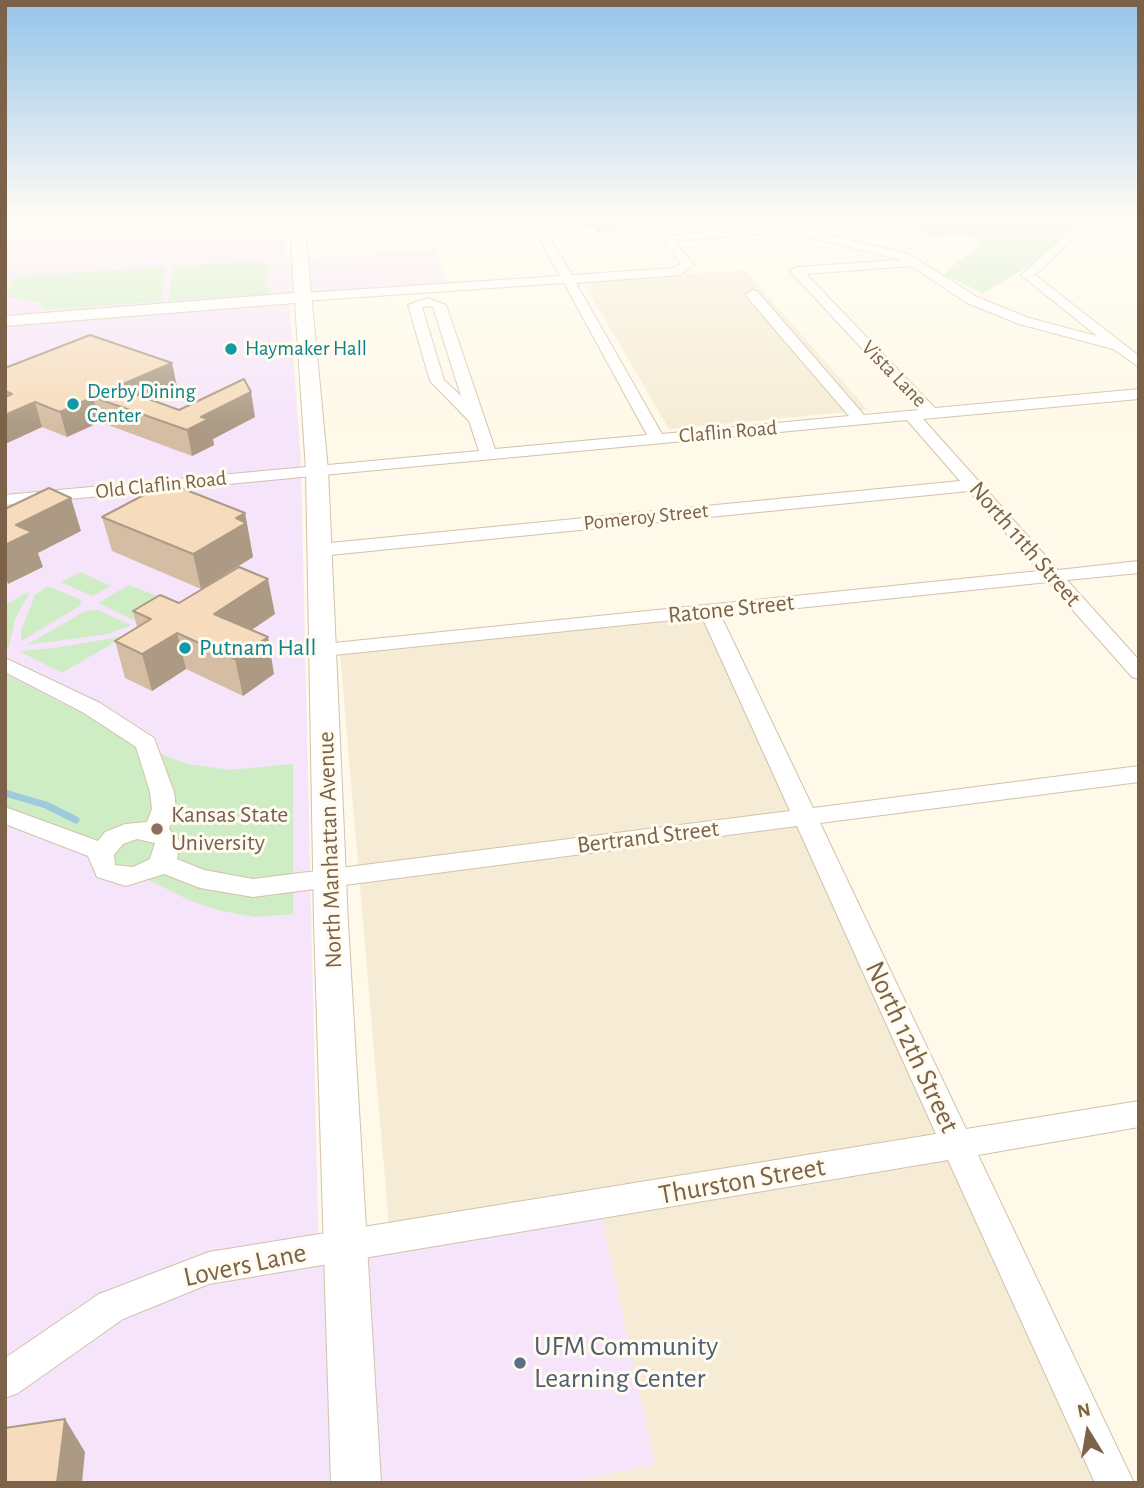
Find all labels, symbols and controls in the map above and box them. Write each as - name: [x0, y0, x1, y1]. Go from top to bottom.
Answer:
- street label: Vista Lane: [856, 335, 932, 413]
- place label: Haymaker Hall: [245, 336, 367, 362]
- marker: Haymaker Hall: [223, 341, 239, 357]
- place label: Derby Dining Center: [87, 379, 196, 429]
- marker: Derby Dining Center: [65, 396, 81, 412]
- street label: Claflin Road: [678, 415, 778, 449]
- street label: Old Claflin Road: [94, 466, 228, 504]
- street label: North 11th Street: [963, 476, 1087, 612]
- street label: Pomeroy Street: [582, 498, 710, 536]
- street label: Ratone Street: [666, 588, 796, 630]
- place label: Putnam Hall: [199, 634, 316, 662]
- marker: Putnam Hall: [177, 640, 193, 656]
- street label: North Manhattan Avenue: [311, 731, 349, 969]
- place label: Kansas State University: [171, 801, 288, 857]
- street label: Bertrand Street: [575, 814, 721, 860]
- marker: Kansas State University: [149, 821, 165, 837]
- street label: North 12th Street: [858, 956, 966, 1138]
- street label: Thurston Street: [656, 1150, 828, 1212]
- street label: Lovers Lane: [181, 1236, 309, 1294]
- place label: UFM Community Learning Center: [534, 1330, 718, 1396]
- marker: UFM Community Learning Center: [512, 1355, 528, 1371]
- north arrow: [1053, 1397, 1123, 1467]
- text: N: [1076, 1400, 1092, 1421]

